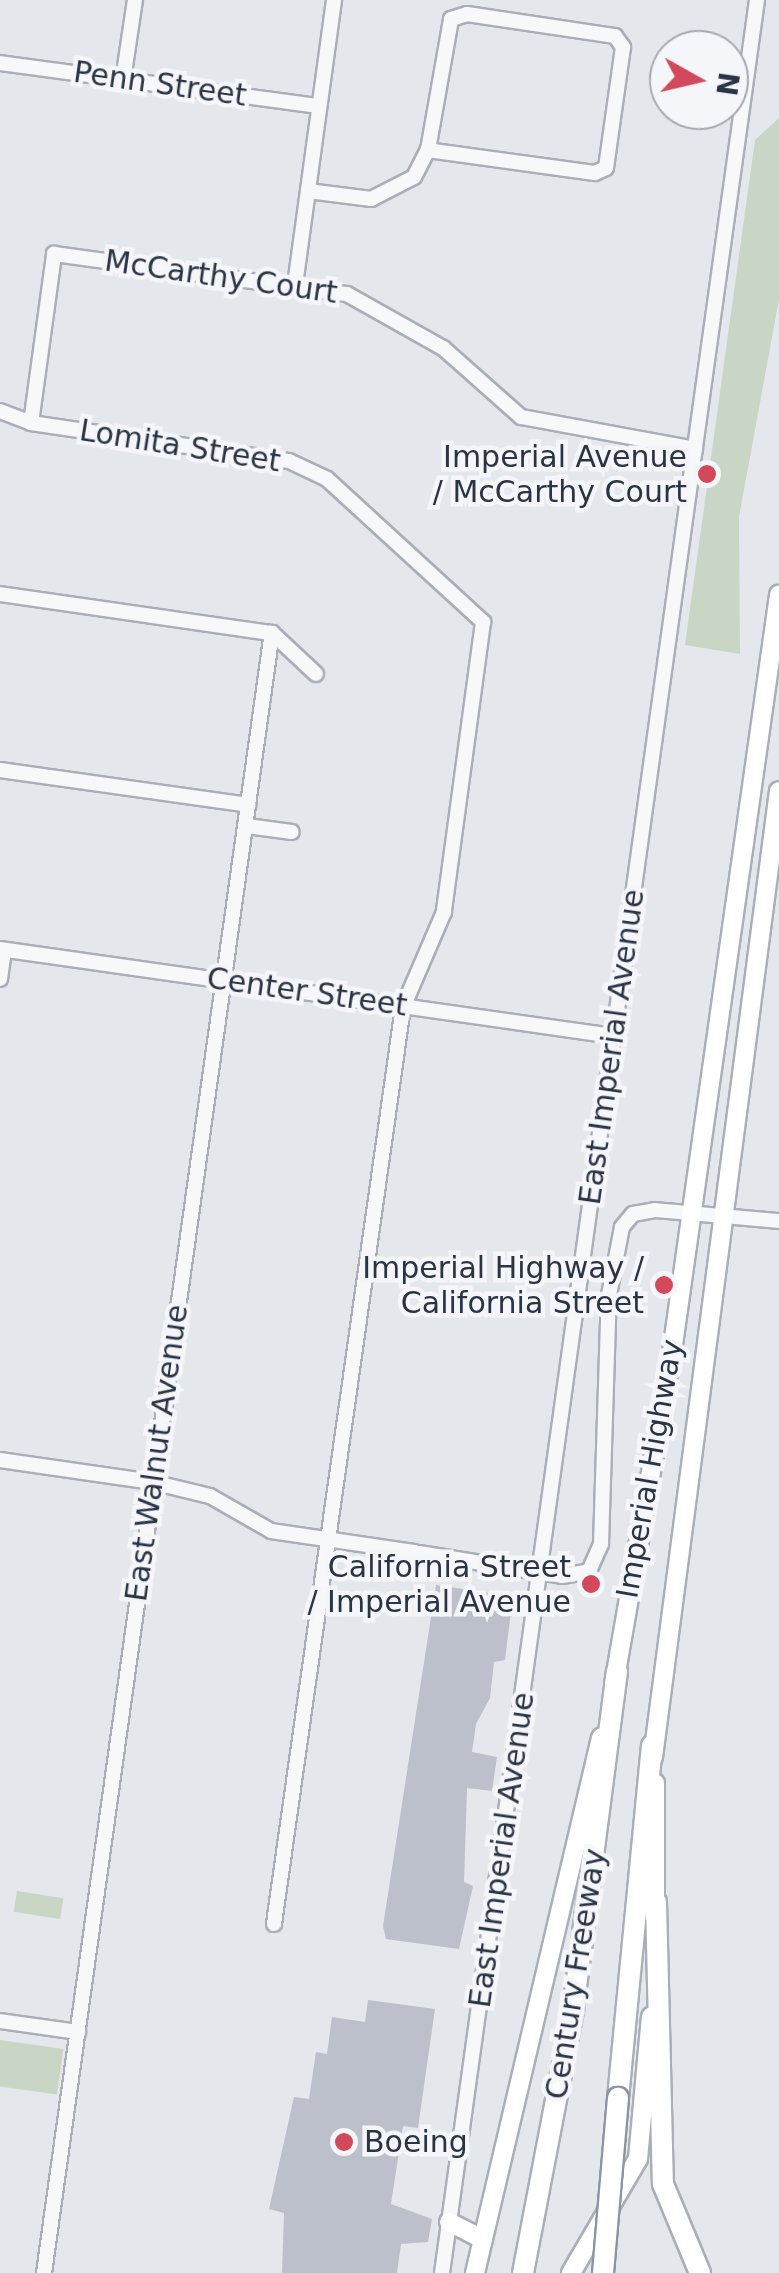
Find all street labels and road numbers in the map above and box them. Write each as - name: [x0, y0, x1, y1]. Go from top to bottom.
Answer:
- street label: Penn Street: [71, 54, 249, 114]
- street label: McCarthy Court: [102, 243, 340, 311]
- street label: Lomita Street: [77, 412, 283, 480]
- street label: East Imperial Avenue: [572, 887, 652, 1207]
- street label: Center Street: [205, 960, 409, 1024]
- street label: East Walnut Avenue: [118, 1302, 196, 1604]
- street label: Imperial Highway: [610, 1337, 690, 1601]
- street label: East Imperial Avenue: [462, 1690, 542, 2010]
- street label: Century Freeway: [538, 1846, 614, 2102]

